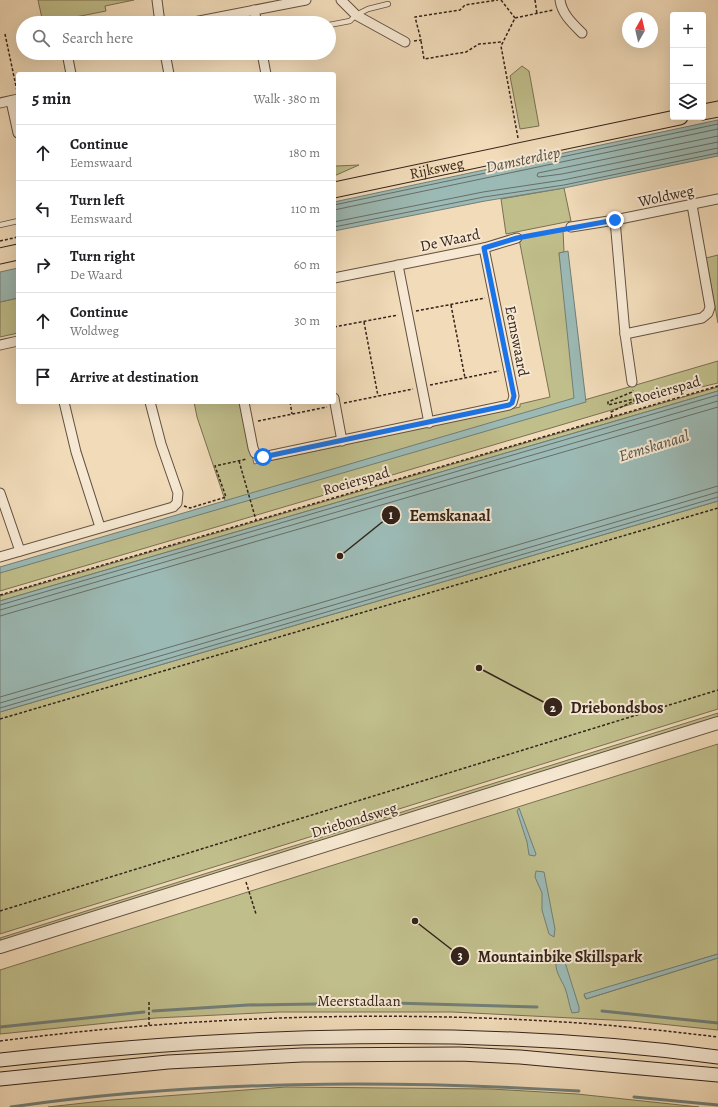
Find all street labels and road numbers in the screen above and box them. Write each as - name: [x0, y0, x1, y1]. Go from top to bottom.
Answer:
- street label: Rijksweg: [408, 153, 466, 184]
- street label: Woldweg: [635, 180, 696, 212]
- street label: De Waard: [418, 224, 483, 256]
- street label: Eemswaard: [500, 304, 534, 379]
- street label: Roeierspad: [631, 371, 704, 409]
- street label: Roeierspad: [320, 462, 393, 500]
- street label: Driebondsweg: [308, 797, 400, 843]
- street label: Meerstadlaan: [317, 991, 401, 1011]

